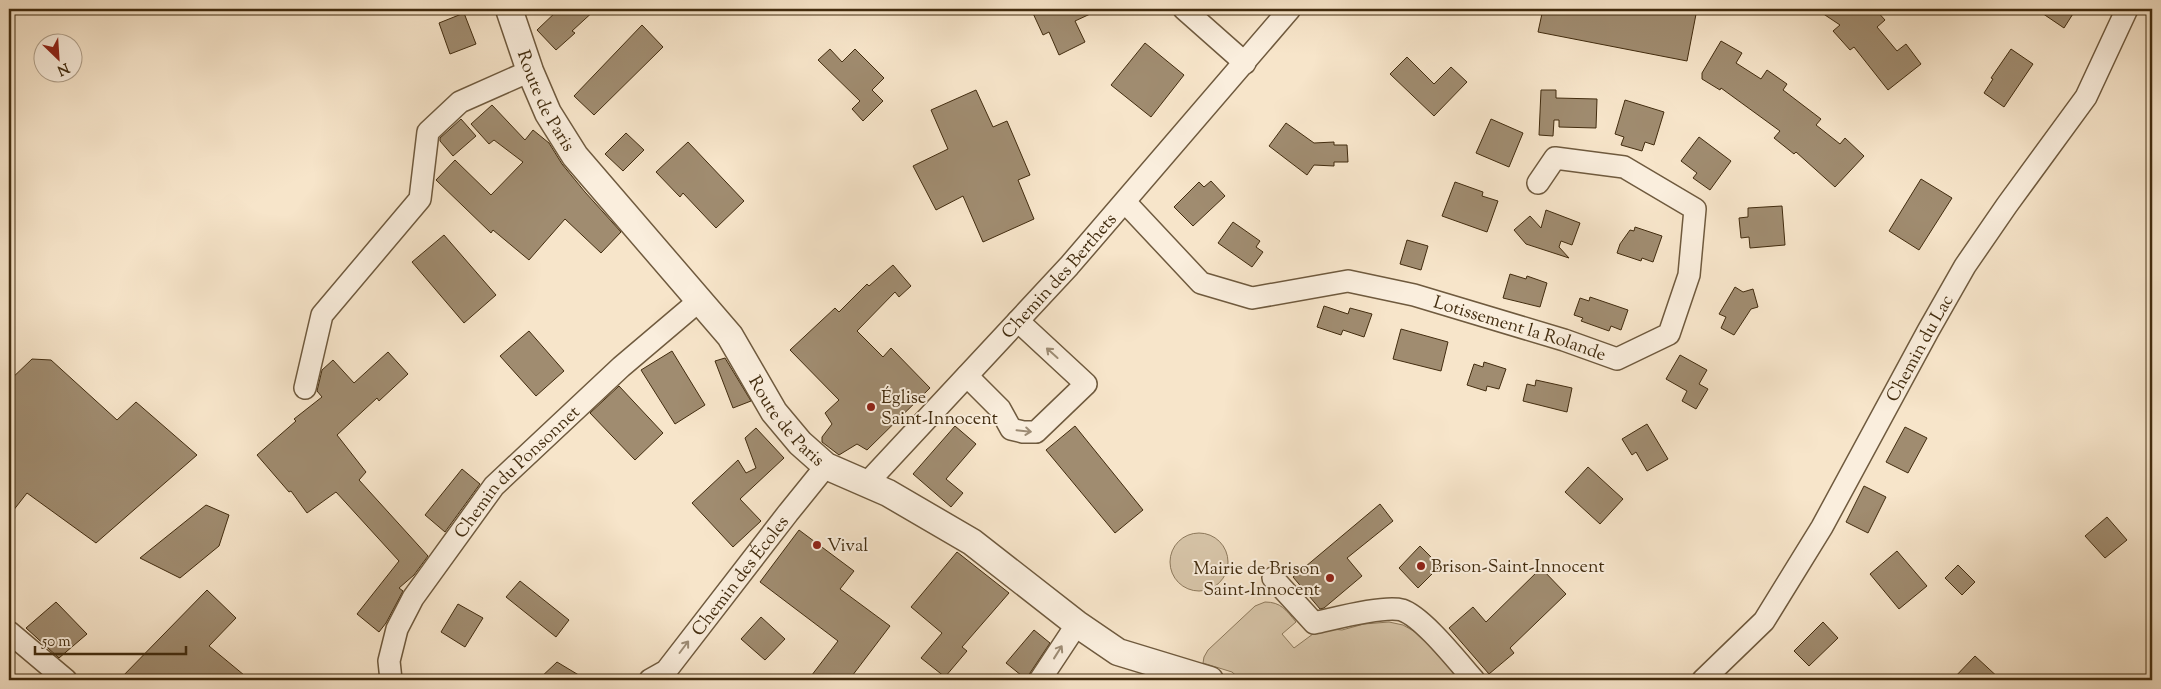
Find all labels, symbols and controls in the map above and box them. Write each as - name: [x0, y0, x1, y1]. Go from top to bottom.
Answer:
- north arrow: [32, 32, 82, 82]
- street label: Route de Paris: [509, 47, 580, 157]
- text: N: [53, 57, 72, 79]
- street label: Chemin des Berthets: [996, 208, 1124, 346]
- street label: Chemin du Lac: [1881, 290, 1961, 407]
- street label: Lotissement la Rolande: [1430, 291, 1609, 369]
- one-way arrow: [1045, 347, 1058, 358]
- street label: Route de Paris: [741, 372, 829, 474]
- place label: Église Saint-Innocent: [881, 386, 998, 433]
- street label: Chemin du Ponsonnet: [449, 401, 587, 545]
- marker: Église Saint-Innocent: [865, 401, 877, 413]
- one-way arrow: [1016, 426, 1032, 436]
- street label: Chemin des Écoles: [686, 511, 796, 643]
- place label: Vival: [827, 534, 868, 560]
- marker: Vival: [811, 539, 823, 551]
- place label: Brison-Saint-Innocent: [1431, 555, 1605, 581]
- place label: Mairie de Brison Saint-Innocent: [1193, 557, 1320, 604]
- marker: Brison-Saint-Innocent: [1415, 560, 1427, 572]
- marker: Mairie de Brison Saint-Innocent: [1324, 572, 1336, 584]
- scale bar: [35, 624, 186, 656]
- text: 50 m: [41, 632, 71, 653]
- one-way arrow: [679, 641, 690, 654]
- one-way arrow: [1053, 645, 1064, 659]

